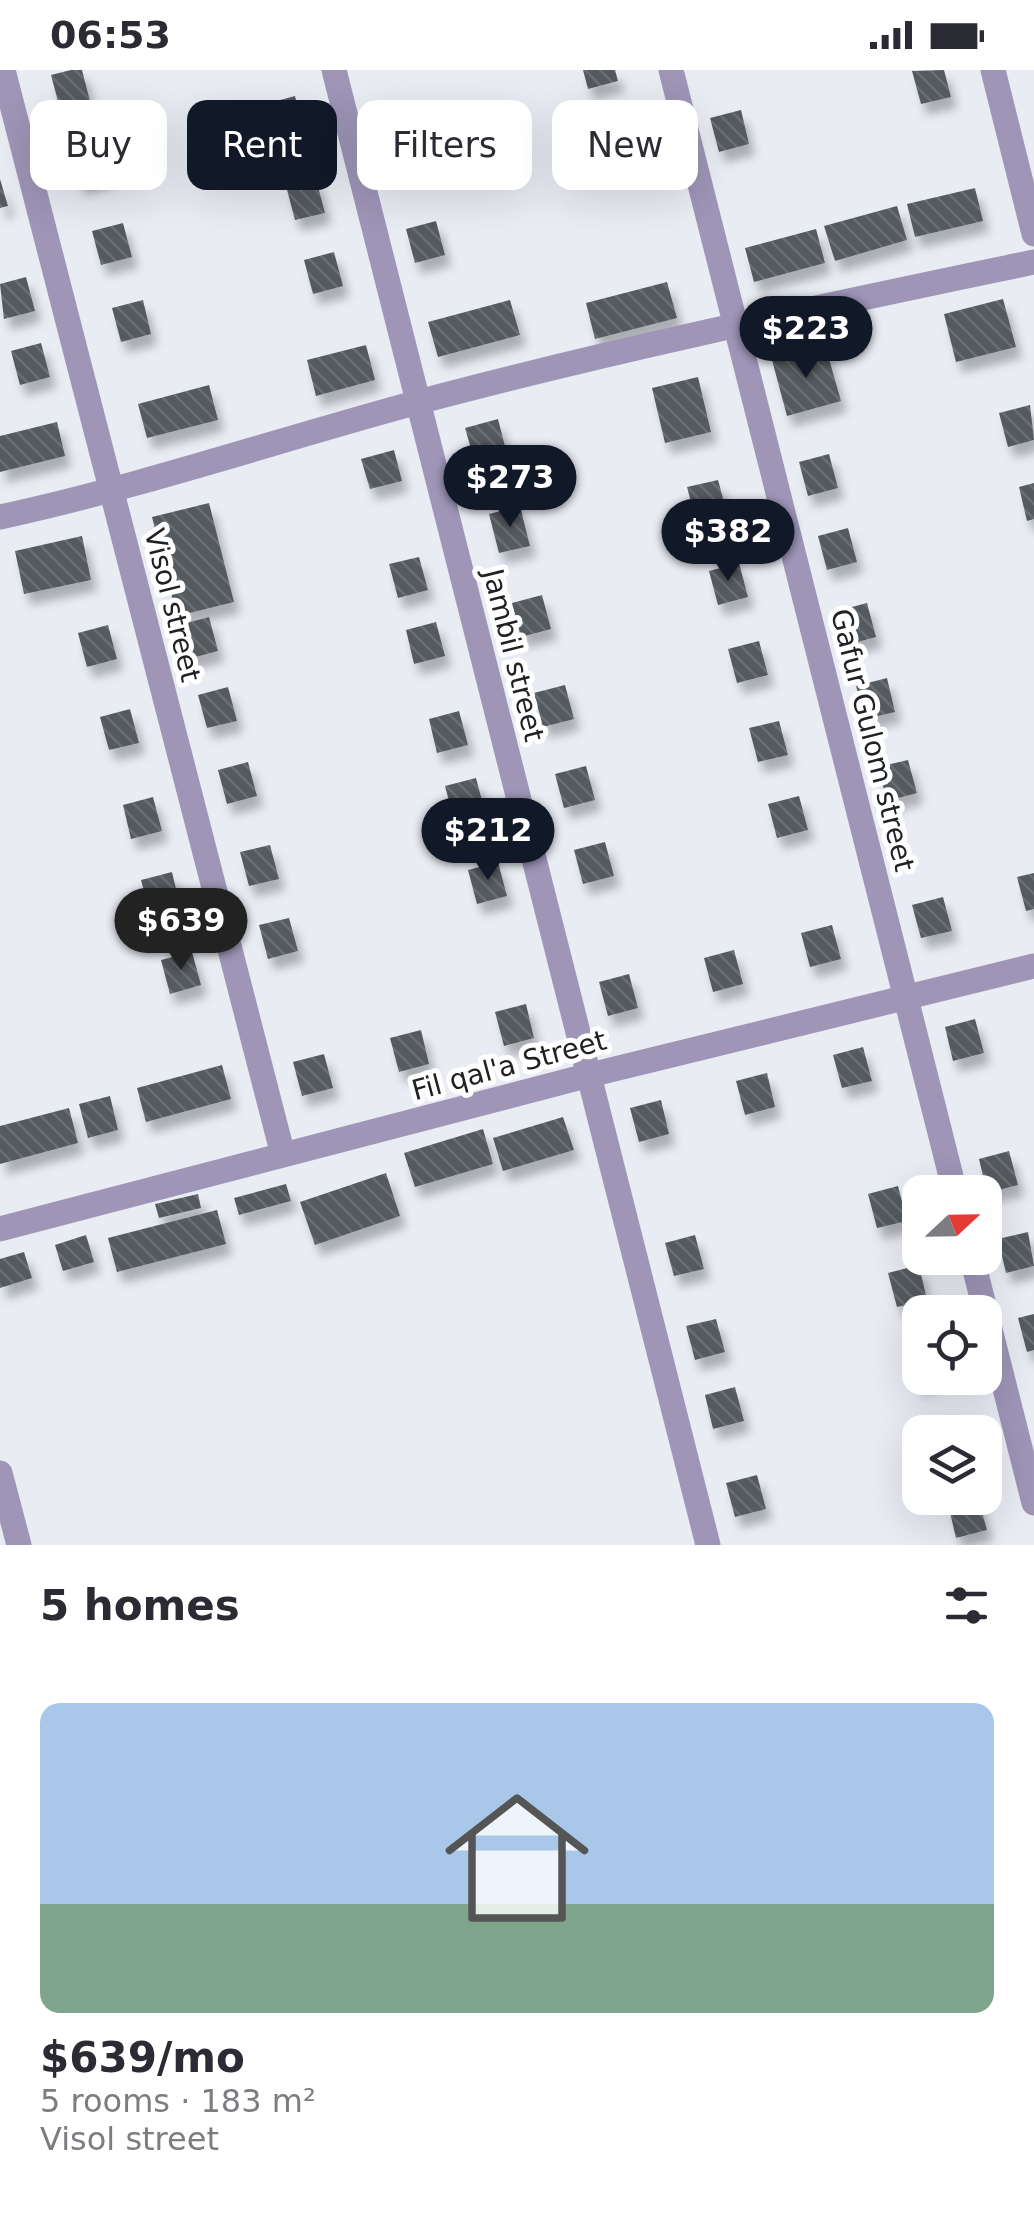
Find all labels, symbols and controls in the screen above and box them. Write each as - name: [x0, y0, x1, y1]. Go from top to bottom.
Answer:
- text: 06:53: [50, 13, 171, 57]
- chip: Buy: [30, 100, 167, 190]
- chip: Rent: [187, 100, 337, 190]
- chip: Filters: [357, 100, 532, 190]
- chip: New: [552, 100, 698, 190]
- pin: $223: [747, 296, 865, 381]
- text: $223: [761, 309, 851, 347]
- pin: $273: [451, 445, 569, 530]
- text: $273: [465, 458, 555, 496]
- pin: $382: [669, 499, 787, 584]
- text: $382: [683, 512, 773, 550]
- street label: Visol street: [138, 525, 207, 685]
- street label: Jambil street: [476, 563, 551, 745]
- street label: Gafur Gulom street: [824, 605, 921, 875]
- pin: $212: [429, 798, 547, 883]
- text: $212: [443, 811, 533, 849]
- pin: $639: [122, 888, 240, 973]
- text: $639: [136, 901, 226, 939]
- street label: Fil qal'a Street: [408, 1024, 610, 1107]
- north arrow: [902, 1175, 1002, 1275]
- map controls: [902, 1175, 1002, 1515]
- button: locate: [902, 1295, 1002, 1395]
- button: layers: [902, 1415, 1002, 1515]
- icon: filters: [939, 1578, 994, 1633]
- text: 5 homes: [40, 1581, 240, 1630]
- icon: home: [427, 1768, 607, 1948]
- text: $639/mo: [40, 2033, 245, 2082]
- text: 5 rooms · 183 m²: [40, 2082, 316, 2120]
- text: Visol street: [40, 2120, 219, 2158]

